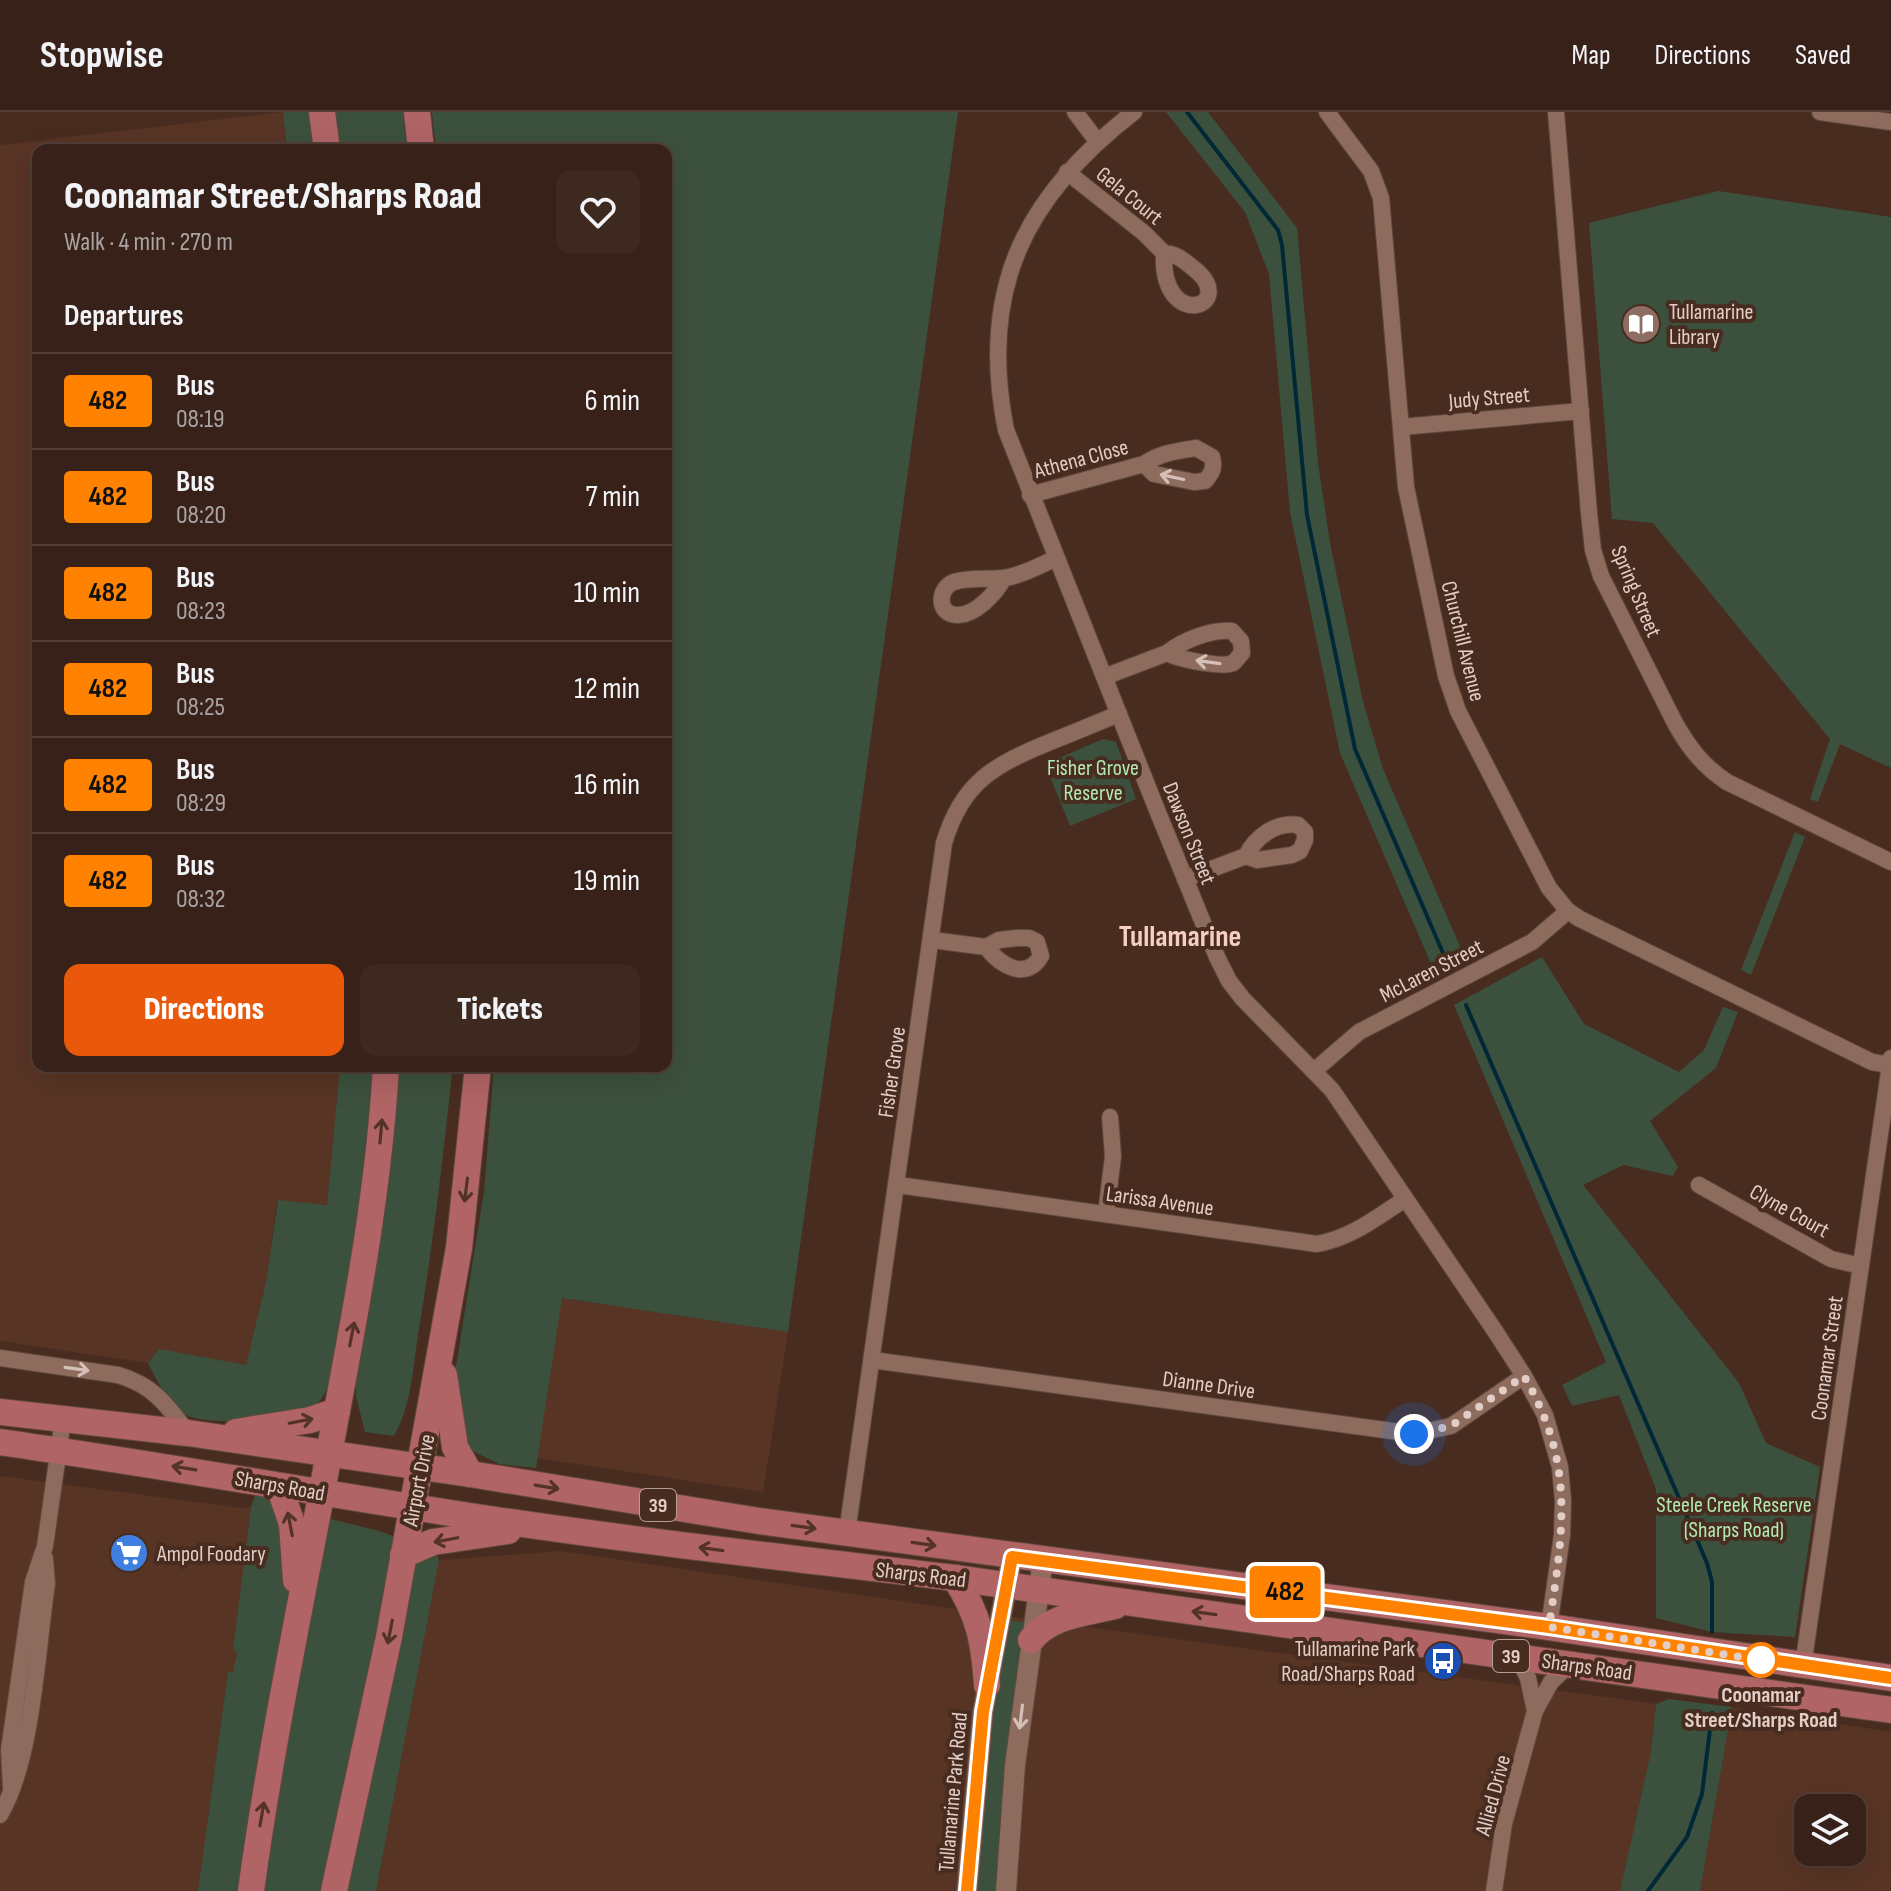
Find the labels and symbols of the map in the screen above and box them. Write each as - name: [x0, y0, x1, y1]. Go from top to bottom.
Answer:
- street label: Gela Court: [1090, 161, 1168, 231]
- place label: Tullamarine Library: [1669, 299, 1753, 351]
- library icon: Tullamarine Library: [1620, 303, 1662, 345]
- street label: Judy Street: [1446, 381, 1531, 416]
- street label: Athena Close: [1030, 434, 1131, 485]
- one-way arrow: [1159, 469, 1185, 484]
- street label: Spring Street: [1604, 542, 1667, 642]
- street label: Churchill Avenue: [1435, 578, 1491, 704]
- one-way arrow: [1195, 655, 1222, 670]
- park label: Fisher Grove Reserve: [1047, 755, 1139, 807]
- street label: Dawson Street: [1156, 779, 1221, 889]
- district label: Tullamarine: [1119, 919, 1241, 955]
- street label: McLaren Street: [1375, 934, 1488, 1009]
- street label: Fisher Grove: [873, 1025, 912, 1120]
- one-way arrow: [374, 1119, 389, 1145]
- one-way arrow: [459, 1176, 474, 1203]
- street label: Clyne Court: [1745, 1178, 1834, 1244]
- street label: Larissa Avenue: [1104, 1181, 1215, 1222]
- street label: Coonamar Street: [1805, 1294, 1850, 1422]
- one-way arrow: [345, 1322, 360, 1348]
- one-way arrow: [64, 1362, 89, 1377]
- street label: Dianne Drive: [1161, 1366, 1257, 1405]
- one-way arrow: [288, 1413, 313, 1428]
- your location: [1394, 1414, 1434, 1454]
- street label: Airport Drive: [397, 1432, 442, 1530]
- one-way arrow: [171, 1460, 197, 1475]
- street label: Sharps Road: [233, 1465, 327, 1508]
- one-way arrow: [534, 1480, 559, 1495]
- road number: 39: [640, 1489, 676, 1521]
- park label: Steele Creek Reserve (Sharps Road): [1656, 1492, 1812, 1544]
- one-way arrow: [282, 1512, 297, 1537]
- one-way arrow: [791, 1520, 816, 1535]
- supermarket icon: Ampol Foodary: [108, 1532, 150, 1574]
- one-way arrow: [433, 1534, 459, 1549]
- one-way arrow: [911, 1537, 936, 1552]
- place label: Ampol Foodary: [156, 1541, 266, 1568]
- one-way arrow: [698, 1541, 725, 1556]
- street label: Sharps Road: [874, 1557, 968, 1594]
- line badge: 482: [1239, 1566, 1331, 1618]
- one-way arrow: [1192, 1605, 1217, 1620]
- one-way arrow: [381, 1619, 396, 1644]
- place label: Tullamarine Park Road/Sharps Road: [1281, 1636, 1416, 1688]
- bus stop icon: Tullamarine Park Road/Sharps Road: [1422, 1640, 1464, 1682]
- road number: 39: [1493, 1640, 1529, 1672]
- marker: Coonamar Street/Sharps Road: [1744, 1643, 1778, 1677]
- street label: Sharps Road: [1540, 1648, 1634, 1687]
- place label: Coonamar Street/Sharps Road: [1685, 1682, 1837, 1734]
- one-way arrow: [1013, 1703, 1028, 1730]
- street label: Tullamarine Park Road: [933, 1711, 974, 1873]
- street label: Allied Drive: [1469, 1752, 1517, 1840]
- one-way arrow: [256, 1802, 271, 1827]

